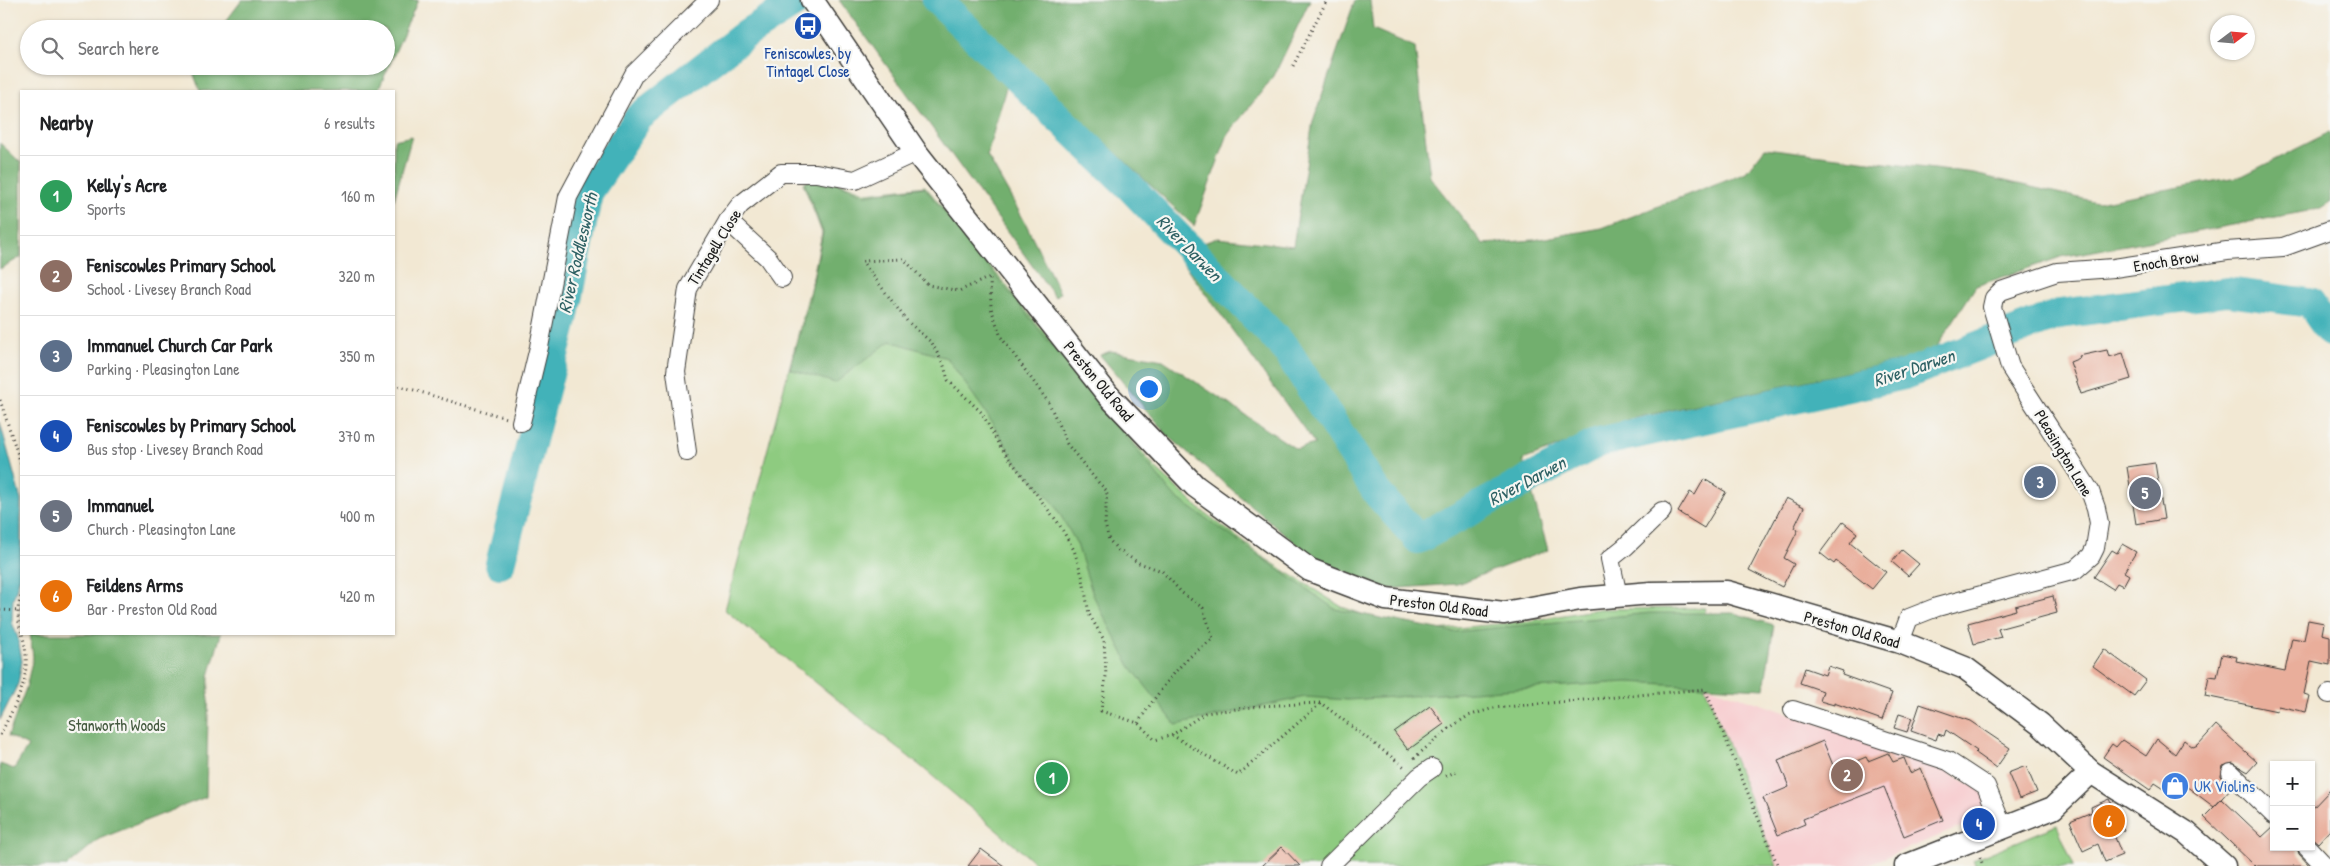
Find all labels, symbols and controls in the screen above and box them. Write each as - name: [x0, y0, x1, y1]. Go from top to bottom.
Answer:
- bus stop icon: Feniscowles, by Tintagel Close: [793, 11, 823, 41]
- north arrow: [2210, 15, 2255, 60]
- search box: [20, 20, 395, 75]
- icon: search: [38, 34, 66, 62]
- text: Search here: [78, 35, 159, 61]
- place label: Feniscowles, by Tintagel Close: [764, 42, 851, 82]
- text: Nearby: [40, 108, 93, 137]
- text: 6 results: [324, 112, 375, 134]
- text: Kelly's Acre: [87, 172, 167, 198]
- text: 1: [53, 185, 59, 207]
- text: 160 m: [341, 185, 375, 207]
- water label: River Roddlesworth: [552, 189, 604, 315]
- text: Sports: [87, 198, 125, 220]
- street label: Tintagell Close: [682, 204, 746, 289]
- water label: River Darwen: [1151, 209, 1229, 288]
- street label: Enoch Brow: [2132, 245, 2200, 277]
- text: Feniscowles Primary School: [87, 252, 275, 278]
- text: 2: [52, 265, 60, 287]
- text: 320 m: [339, 265, 375, 287]
- text: School · Livesey Branch Road: [87, 278, 251, 300]
- text: Immanuel Church Car Park: [87, 332, 272, 358]
- street label: Preston Old Road: [1059, 336, 1139, 426]
- water label: River Darwen: [1870, 342, 1959, 392]
- text: 3: [52, 345, 60, 367]
- text: 350 m: [339, 345, 375, 367]
- text: Parking · Pleasington Lane: [87, 358, 240, 380]
- your location: [1136, 376, 1162, 402]
- street label: Pleasington Lane: [2029, 406, 2099, 501]
- text: Feniscowles by Primary School: [87, 412, 295, 438]
- text: 4: [53, 425, 59, 447]
- text: 370 m: [338, 425, 375, 447]
- text: Bus stop · Livesey Branch Road: [87, 438, 263, 460]
- water label: River Darwen: [1484, 449, 1571, 511]
- pin: 3: [2024, 463, 2056, 501]
- pin: 5: [2129, 474, 2161, 512]
- text: Immanuel: [87, 492, 154, 518]
- text: 5: [53, 505, 59, 527]
- text: 400 m: [340, 505, 375, 527]
- text: Church · Pleasington Lane: [87, 518, 236, 540]
- text: Feildens Arms: [87, 572, 183, 598]
- text: 6: [53, 585, 59, 607]
- text: 420 m: [340, 585, 375, 607]
- street label: Preston Old Road: [1389, 588, 1489, 622]
- text: Bar · Preston Old Road: [87, 598, 217, 620]
- street label: Preston Old Road: [1802, 605, 1902, 653]
- park label: Stanworth Woods: [68, 714, 166, 736]
- pin: 2: [1831, 756, 1863, 794]
- pin: 1: [1036, 759, 1068, 797]
- map controls: [2270, 761, 2315, 851]
- button: +: [2270, 761, 2315, 806]
- shop icon: UK Violins: [2160, 771, 2190, 801]
- place label: UK Violins: [2194, 775, 2255, 797]
- pin: 6: [2093, 802, 2125, 840]
- pin: 4: [1963, 805, 1995, 843]
- button: −: [2270, 806, 2315, 851]

